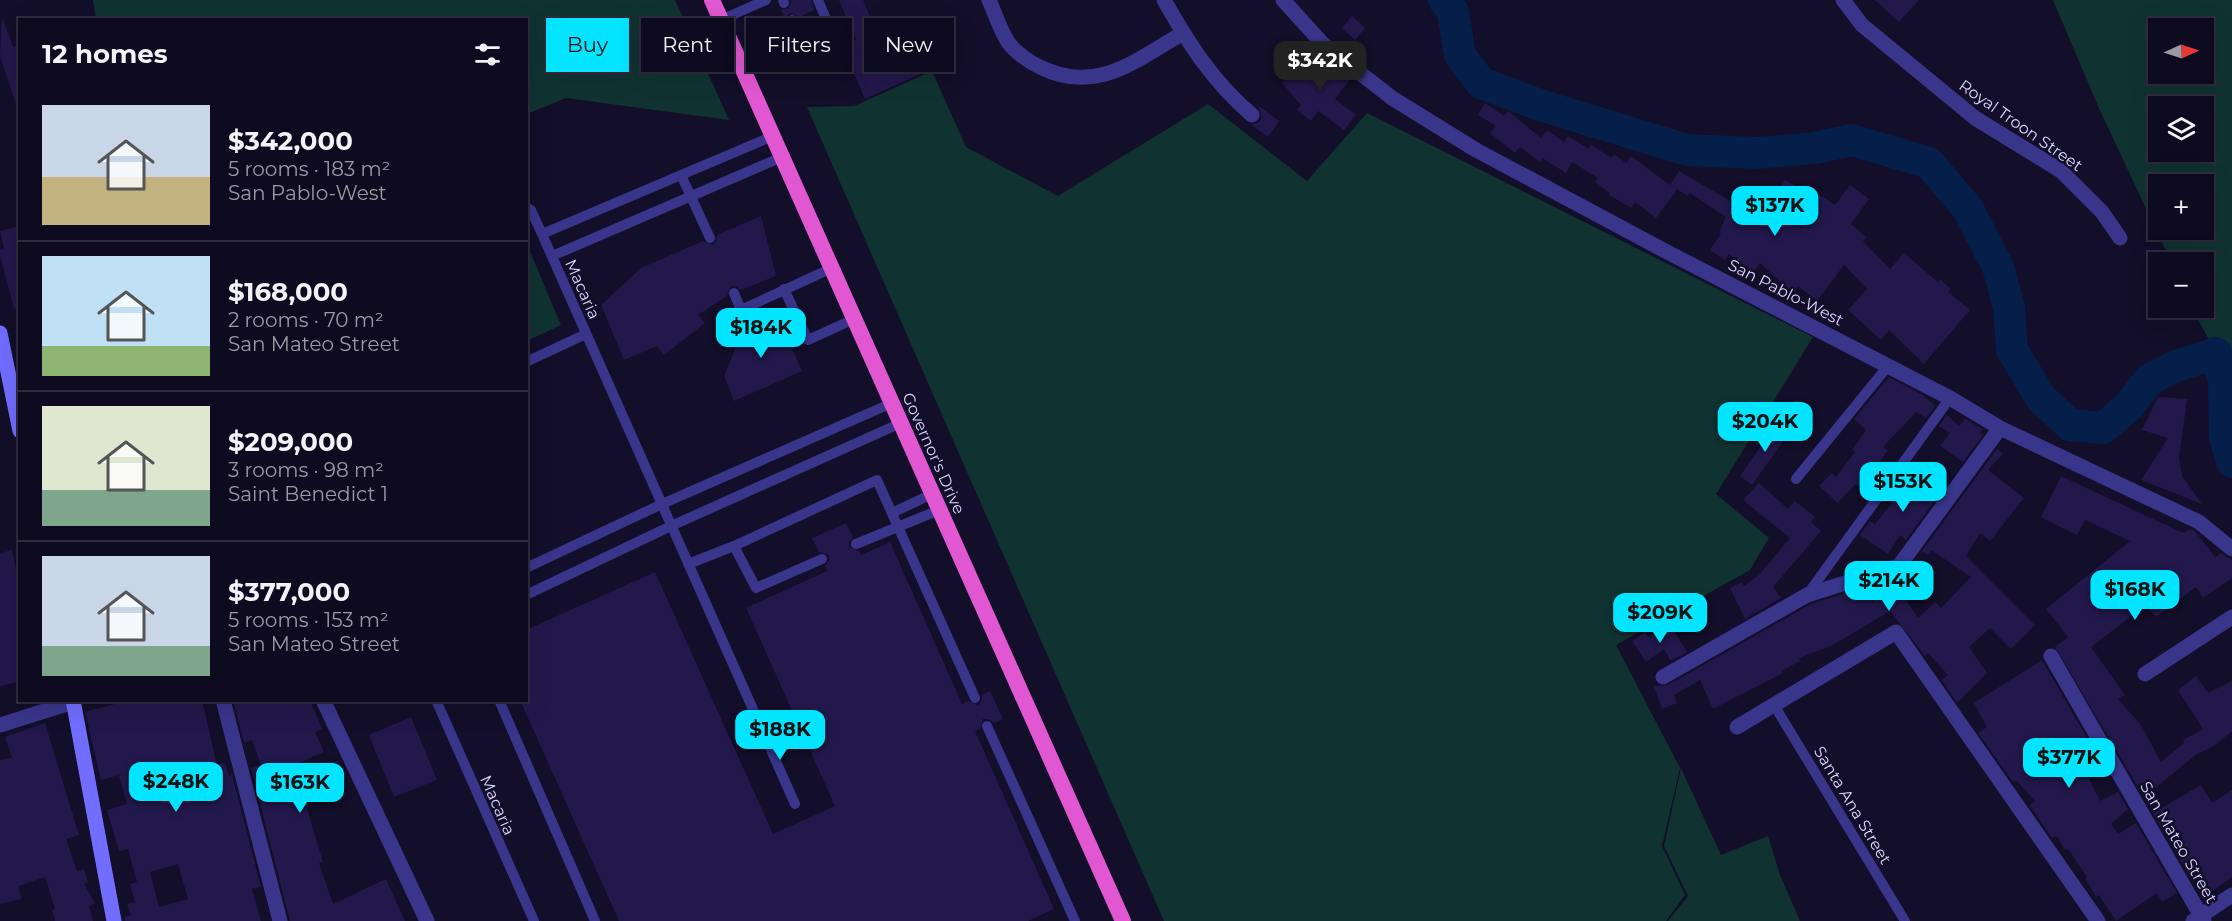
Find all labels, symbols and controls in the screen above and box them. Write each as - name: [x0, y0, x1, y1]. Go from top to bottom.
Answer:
- chip: Buy: [546, 18, 629, 72]
- chip: Rent: [641, 18, 734, 72]
- chip: Filters: [746, 18, 852, 72]
- chip: New: [864, 18, 954, 72]
- north arrow: [2148, 18, 2214, 84]
- map controls: [2148, 18, 2214, 318]
- text: 12 homes: [42, 38, 168, 70]
- icon: filters: [471, 38, 504, 71]
- pin: $342K: [1278, 41, 1362, 92]
- text: $342K: [1288, 48, 1352, 72]
- street label: Royal Troon Street: [1955, 76, 2086, 175]
- button: layers: [2148, 96, 2214, 162]
- text: $342,000: [228, 125, 353, 157]
- icon: home: [90, 129, 162, 201]
- text: 5 rooms · 183 m²: [228, 157, 390, 181]
- button: +: [2148, 174, 2214, 240]
- text: San Pablo-West: [228, 181, 387, 205]
- pin: $137K: [1733, 186, 1817, 237]
- text: $137K: [1745, 193, 1805, 217]
- button: −: [2148, 252, 2214, 318]
- street label: San Pablo-West: [1725, 255, 1847, 330]
- street label: Macaria: [561, 256, 604, 322]
- text: $168,000: [228, 276, 348, 308]
- icon: home: [90, 280, 162, 352]
- text: 2 rooms · 70 m²: [228, 308, 384, 332]
- pin: $184K: [719, 308, 803, 359]
- text: $184K: [730, 315, 792, 339]
- text: San Mateo Street: [228, 332, 400, 356]
- street label: Governor's Drive: [898, 390, 969, 517]
- pin: $204K: [1723, 402, 1807, 453]
- text: $204K: [1732, 409, 1798, 433]
- text: $209,000: [228, 426, 353, 458]
- icon: home: [90, 430, 162, 502]
- text: 3 rooms · 98 m²: [228, 458, 384, 482]
- pin: $153K: [1861, 462, 1945, 513]
- text: $153K: [1874, 469, 1932, 493]
- text: Saint Benedict 1: [228, 482, 388, 506]
- pin: $214K: [1847, 561, 1931, 612]
- text: $214K: [1859, 568, 1919, 592]
- pin: $168K: [2093, 570, 2177, 621]
- text: $377,000: [228, 576, 350, 608]
- text: $168K: [2104, 577, 2166, 601]
- icon: home: [90, 580, 162, 652]
- pin: $209K: [1618, 593, 1702, 644]
- text: $209K: [1627, 600, 1693, 624]
- text: 5 rooms · 153 m²: [228, 608, 389, 632]
- text: San Mateo Street: [228, 632, 400, 656]
- pin: $188K: [738, 710, 822, 761]
- text: $188K: [749, 717, 811, 741]
- pin: $377K: [2027, 738, 2111, 789]
- street label: Santa Ana Street: [1810, 743, 1896, 868]
- text: $377K: [2037, 745, 2101, 769]
- pin: $248K: [134, 762, 218, 813]
- pin: $163K: [258, 763, 342, 814]
- text: $248K: [143, 769, 209, 793]
- text: $163K: [270, 770, 330, 794]
- street label: Macaria: [476, 772, 519, 838]
- street label: San Mateo Street: [2136, 778, 2221, 907]

